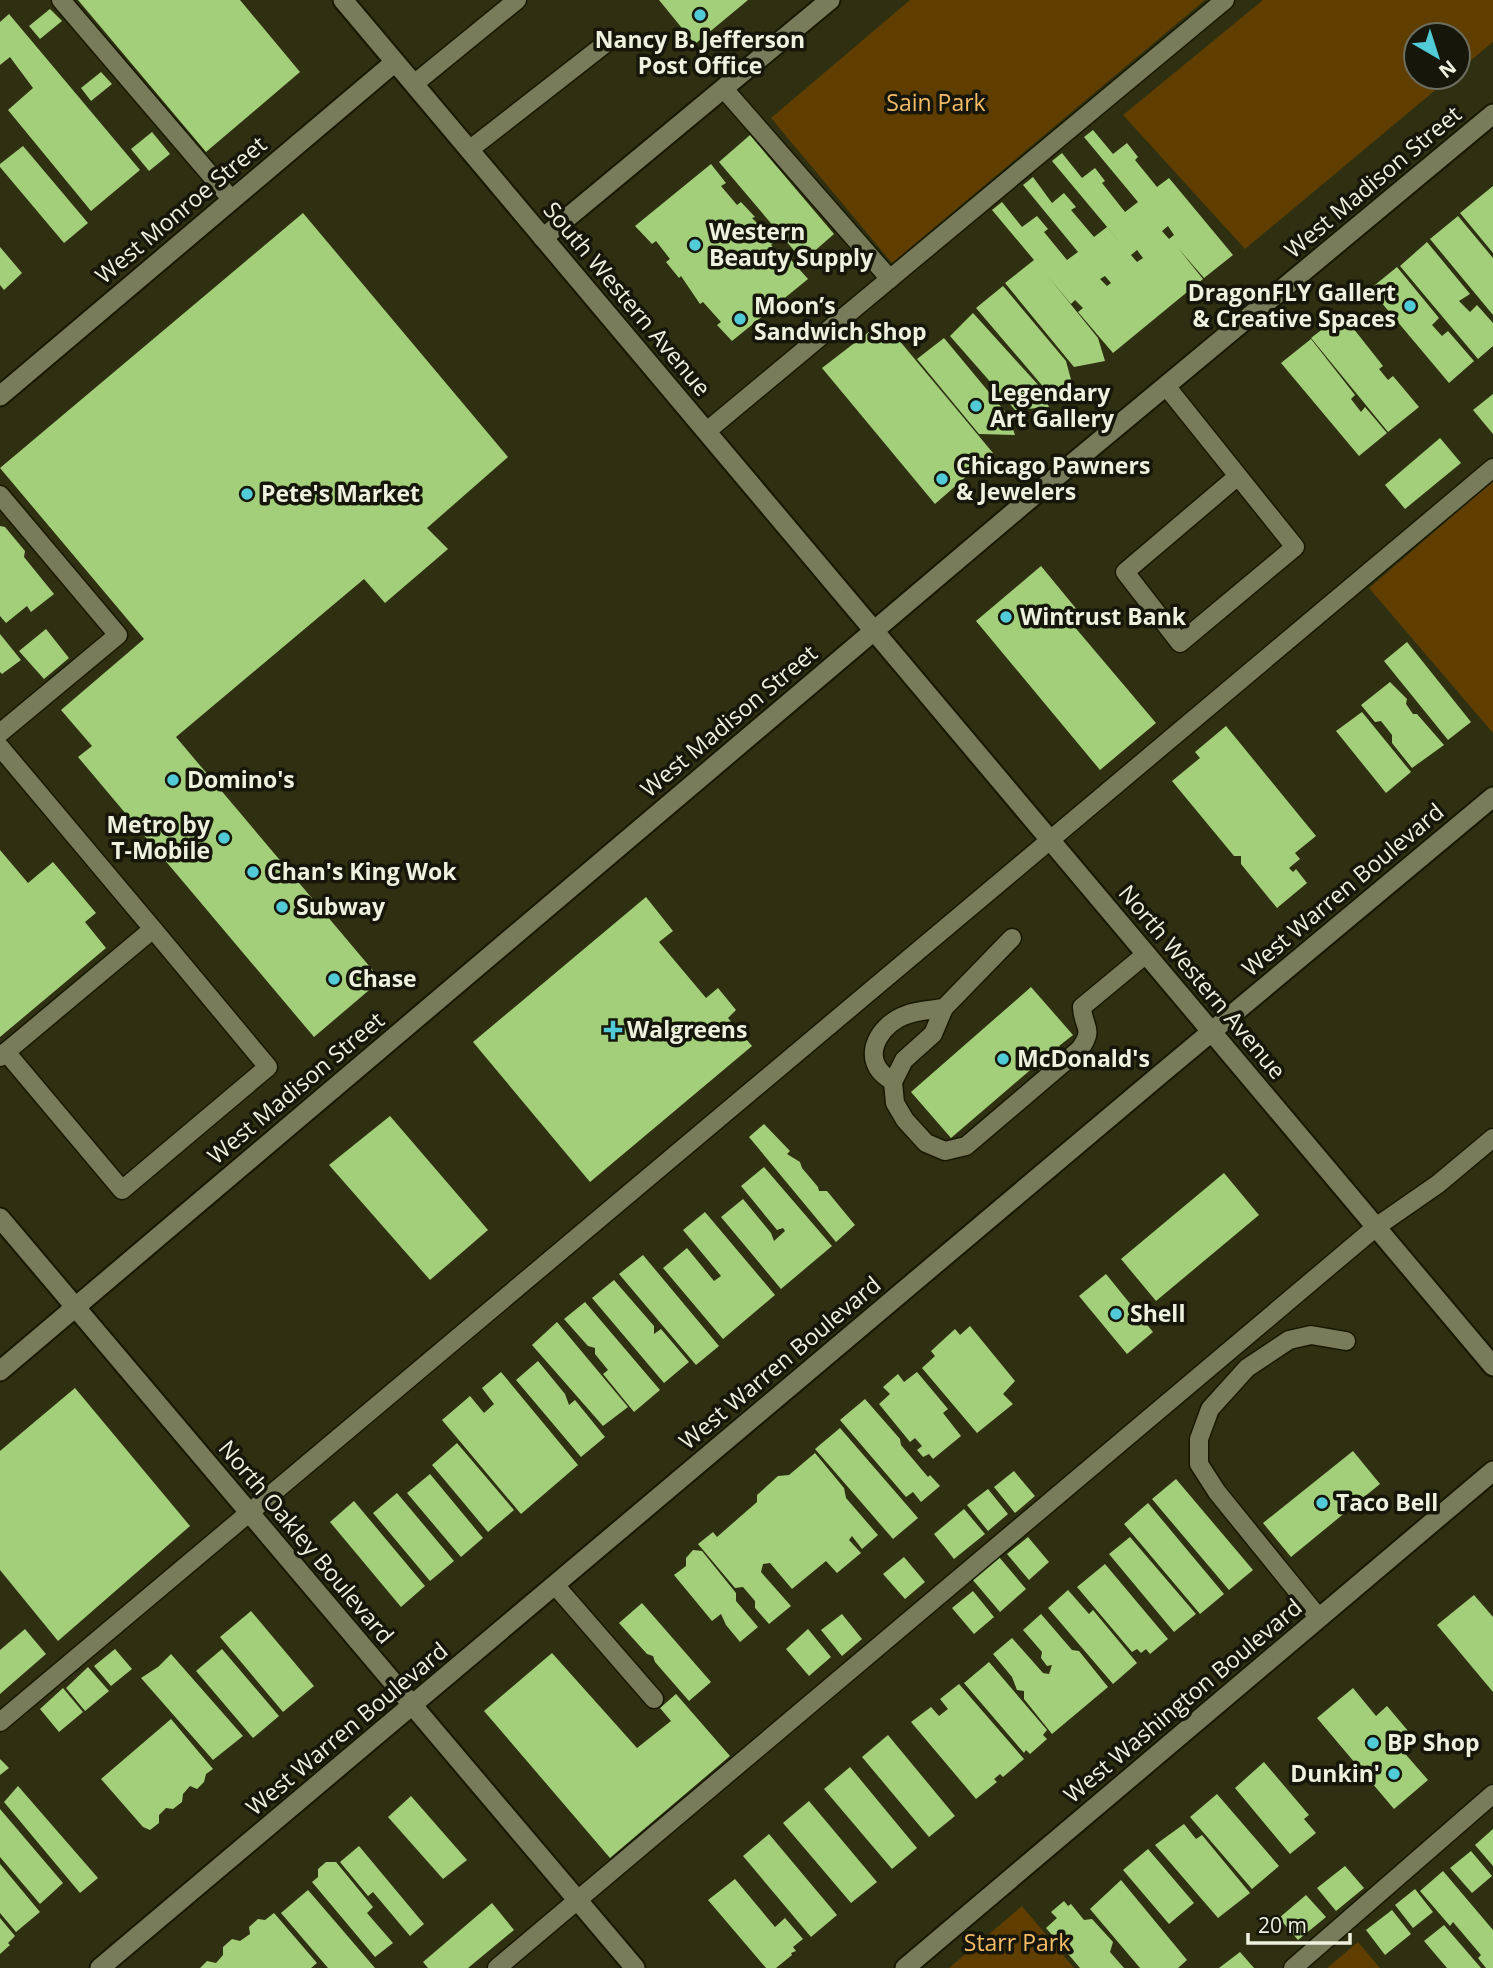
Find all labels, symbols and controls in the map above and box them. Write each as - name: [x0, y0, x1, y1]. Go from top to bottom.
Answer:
- marker: Nancy B. Jefferson Post Office: [692, 7, 708, 23]
- north arrow: [1402, 21, 1472, 91]
- place label: Nancy B. Jefferson Post Office: [595, 23, 805, 81]
- text: N: [1434, 54, 1462, 84]
- park label: Sain Park: [886, 86, 986, 118]
- street label: West Madison Street: [1277, 98, 1468, 265]
- street label: West Monroe Street: [88, 128, 273, 290]
- street label: South Western Avenue: [537, 194, 719, 402]
- place label: Western Beauty Supply: [709, 215, 874, 273]
- marker: Western Beauty Supply: [687, 237, 703, 253]
- place label: DragonFLY Gallert & Creative Spaces: [1188, 276, 1396, 334]
- place label: Moon’s Sandwich Shop: [754, 289, 926, 347]
- marker: DragonFLY Gallert & Creative Spaces: [1402, 298, 1418, 314]
- marker: Moon’s Sandwich Shop: [732, 311, 748, 327]
- place label: Legendary Art Gallery: [990, 376, 1115, 434]
- marker: Legendary Art Gallery: [968, 398, 984, 414]
- place label: Chicago Pawners & Jewelers: [956, 449, 1150, 507]
- marker: Chicago Pawners & Jewelers: [934, 471, 950, 487]
- place label: Pete's Market: [261, 477, 420, 509]
- marker: Pete's Market: [239, 486, 255, 502]
- place label: Wintrust Bank: [1020, 600, 1187, 632]
- marker: Wintrust Bank: [998, 609, 1014, 625]
- street label: West Madison Street: [633, 637, 824, 804]
- place label: Domino's: [187, 763, 295, 795]
- marker: Domino's: [165, 772, 181, 788]
- street label: West Warren Boulevard: [1235, 795, 1450, 983]
- place label: Metro by T-Mobile: [106, 808, 211, 866]
- marker: Metro by T-Mobile: [216, 830, 232, 846]
- place label: Chan's King Wok: [267, 855, 457, 887]
- marker: Chan's King Wok: [245, 864, 261, 880]
- street label: North Western Avenue: [1112, 877, 1294, 1085]
- place label: Subway: [296, 890, 386, 922]
- marker: Subway: [274, 899, 290, 915]
- place label: Chase: [348, 962, 417, 994]
- marker: Chase: [326, 971, 342, 987]
- street label: West Madison Street: [200, 1004, 391, 1171]
- place label: Walgreens: [627, 1013, 747, 1045]
- marker: Walgreens: [605, 1022, 621, 1038]
- place label: McDonald's: [1017, 1042, 1150, 1074]
- marker: McDonald's: [995, 1051, 1011, 1067]
- street label: West Warren Boulevard: [672, 1268, 887, 1456]
- place label: Shell: [1130, 1297, 1185, 1329]
- marker: Shell: [1108, 1306, 1124, 1322]
- street label: North Oakley Boulevard: [212, 1433, 402, 1650]
- place label: Taco Bell: [1336, 1486, 1438, 1518]
- marker: Taco Bell: [1314, 1495, 1330, 1511]
- street label: West Washington Boulevard: [1056, 1591, 1308, 1810]
- street label: West Warren Boulevard: [239, 1634, 454, 1822]
- place label: BP Shop: [1387, 1726, 1479, 1758]
- marker: BP Shop: [1365, 1735, 1381, 1751]
- place label: Dunkin': [1290, 1757, 1380, 1789]
- marker: Dunkin': [1386, 1766, 1402, 1782]
- scale bar: [1248, 1902, 1350, 1946]
- text: 20 m: [1258, 1911, 1307, 1939]
- park label: Starr Park: [964, 1926, 1070, 1958]

